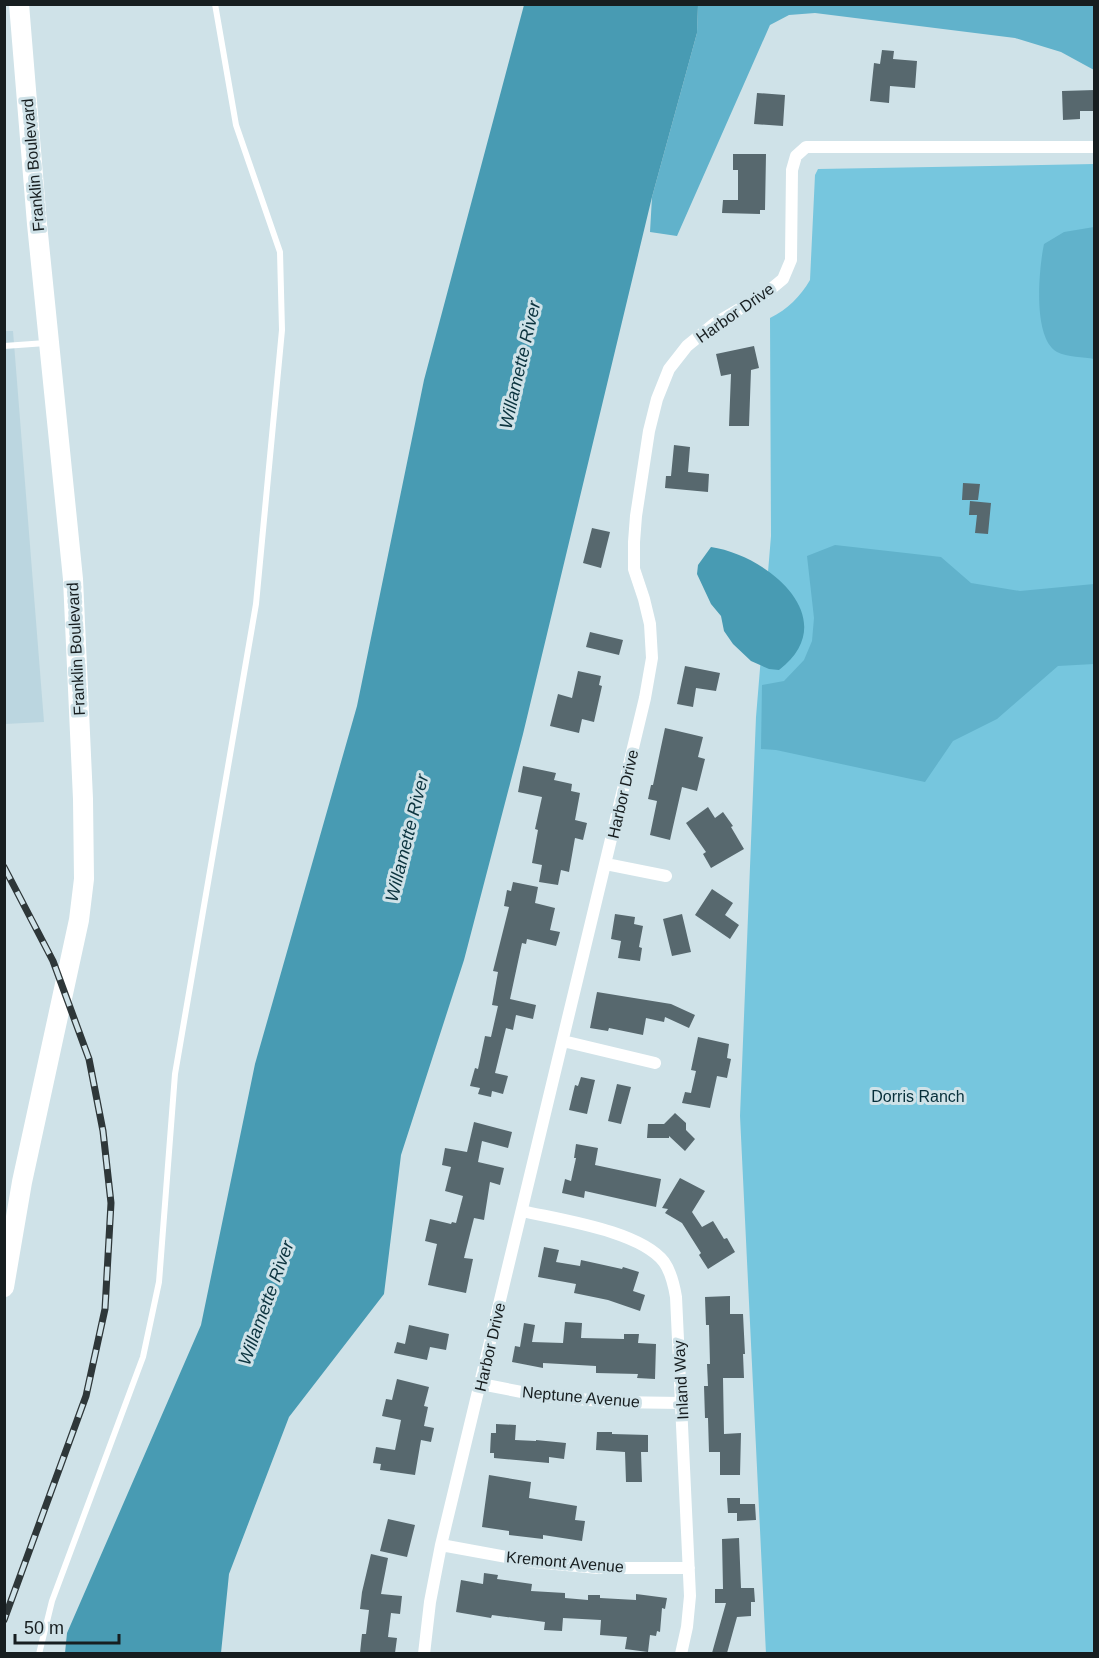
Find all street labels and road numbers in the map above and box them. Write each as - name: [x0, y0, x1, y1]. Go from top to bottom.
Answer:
- street label: Franklin Boulevard: [19, 98, 47, 232]
- street label: Harbor Drive: [693, 280, 777, 346]
- street label: Franklin Boulevard: [64, 582, 88, 716]
- street label: Harbor Drive: [605, 748, 642, 840]
- street label: Harbor Drive: [472, 1301, 509, 1393]
- street label: Inland Way: [670, 1340, 692, 1420]
- street label: Neptune Avenue: [521, 1383, 641, 1411]
- street label: Kremont Avenue: [505, 1548, 625, 1576]

